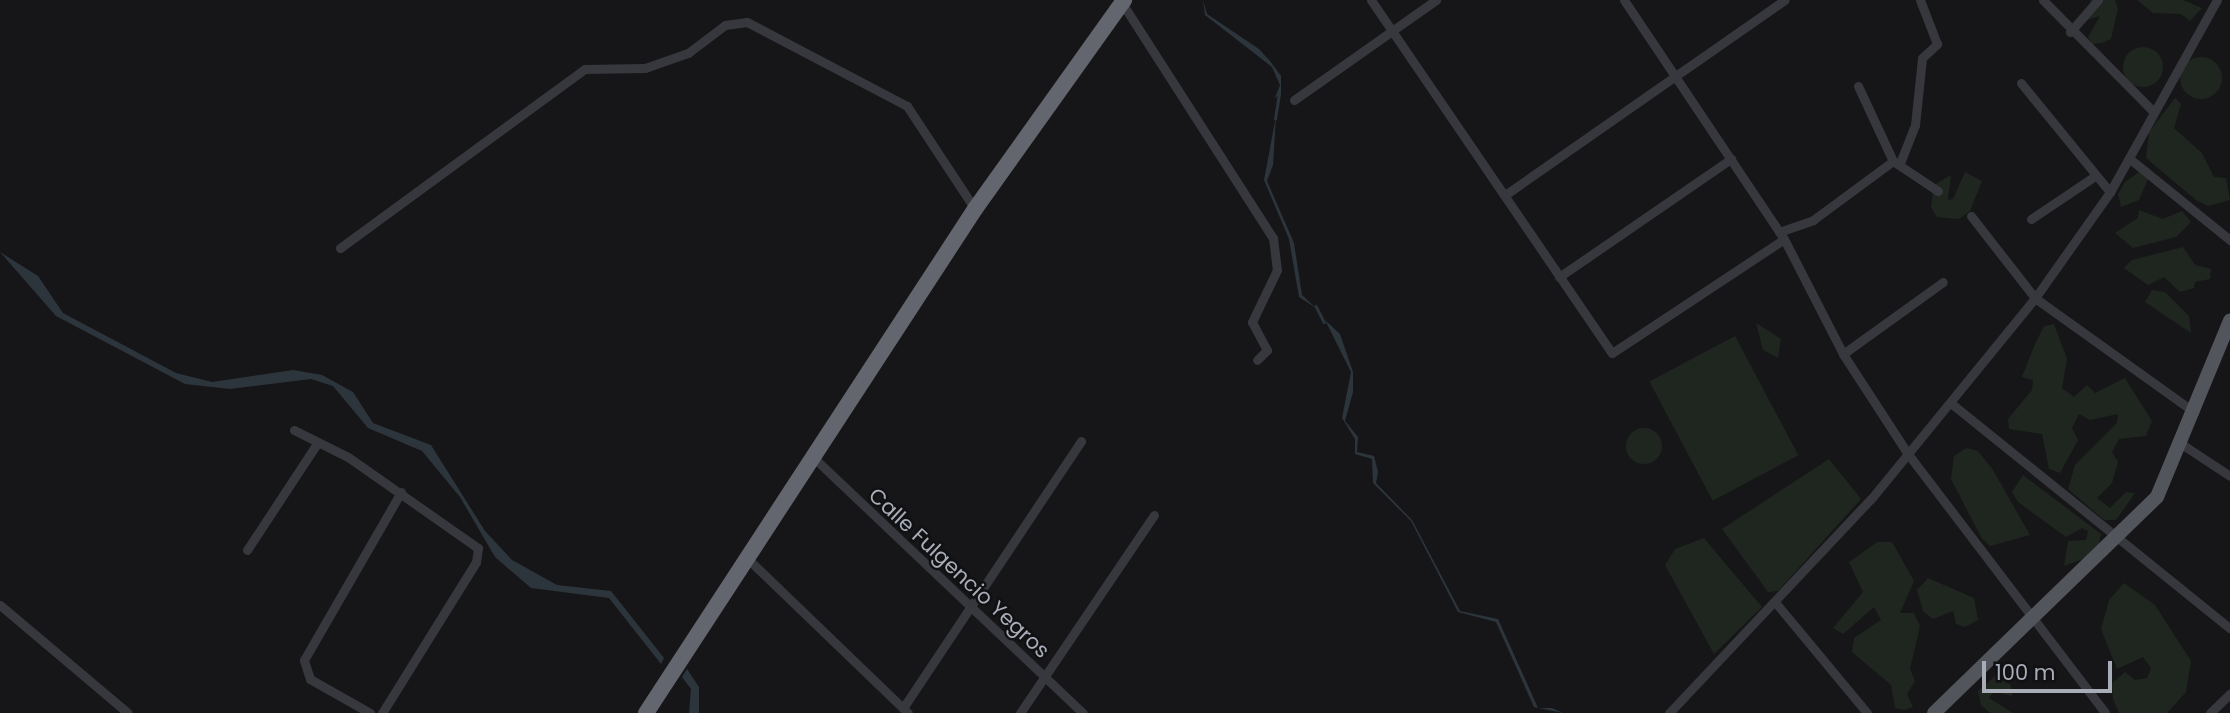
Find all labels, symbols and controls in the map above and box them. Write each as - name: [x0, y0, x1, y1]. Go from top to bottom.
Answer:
- street label: Calle Fulgencio Yegros: [863, 483, 1055, 663]
- scale bar: [1985, 646, 2114, 690]
- text: 100 m: [1995, 658, 2055, 687]

